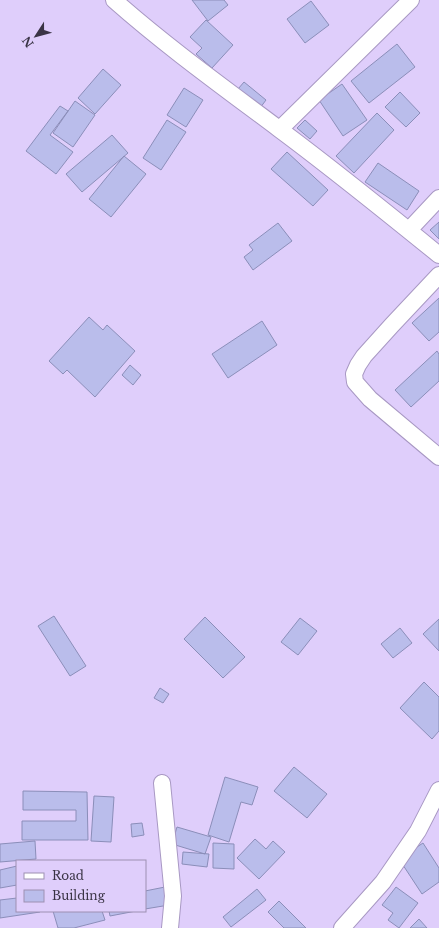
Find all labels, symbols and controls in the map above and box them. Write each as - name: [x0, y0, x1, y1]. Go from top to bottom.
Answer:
- north arrow: [16, 16, 56, 56]
- text: N: [19, 33, 37, 50]
- legend: [16, 860, 146, 912]
- text: Road: [52, 868, 84, 883]
- text: Building: [52, 888, 106, 903]

